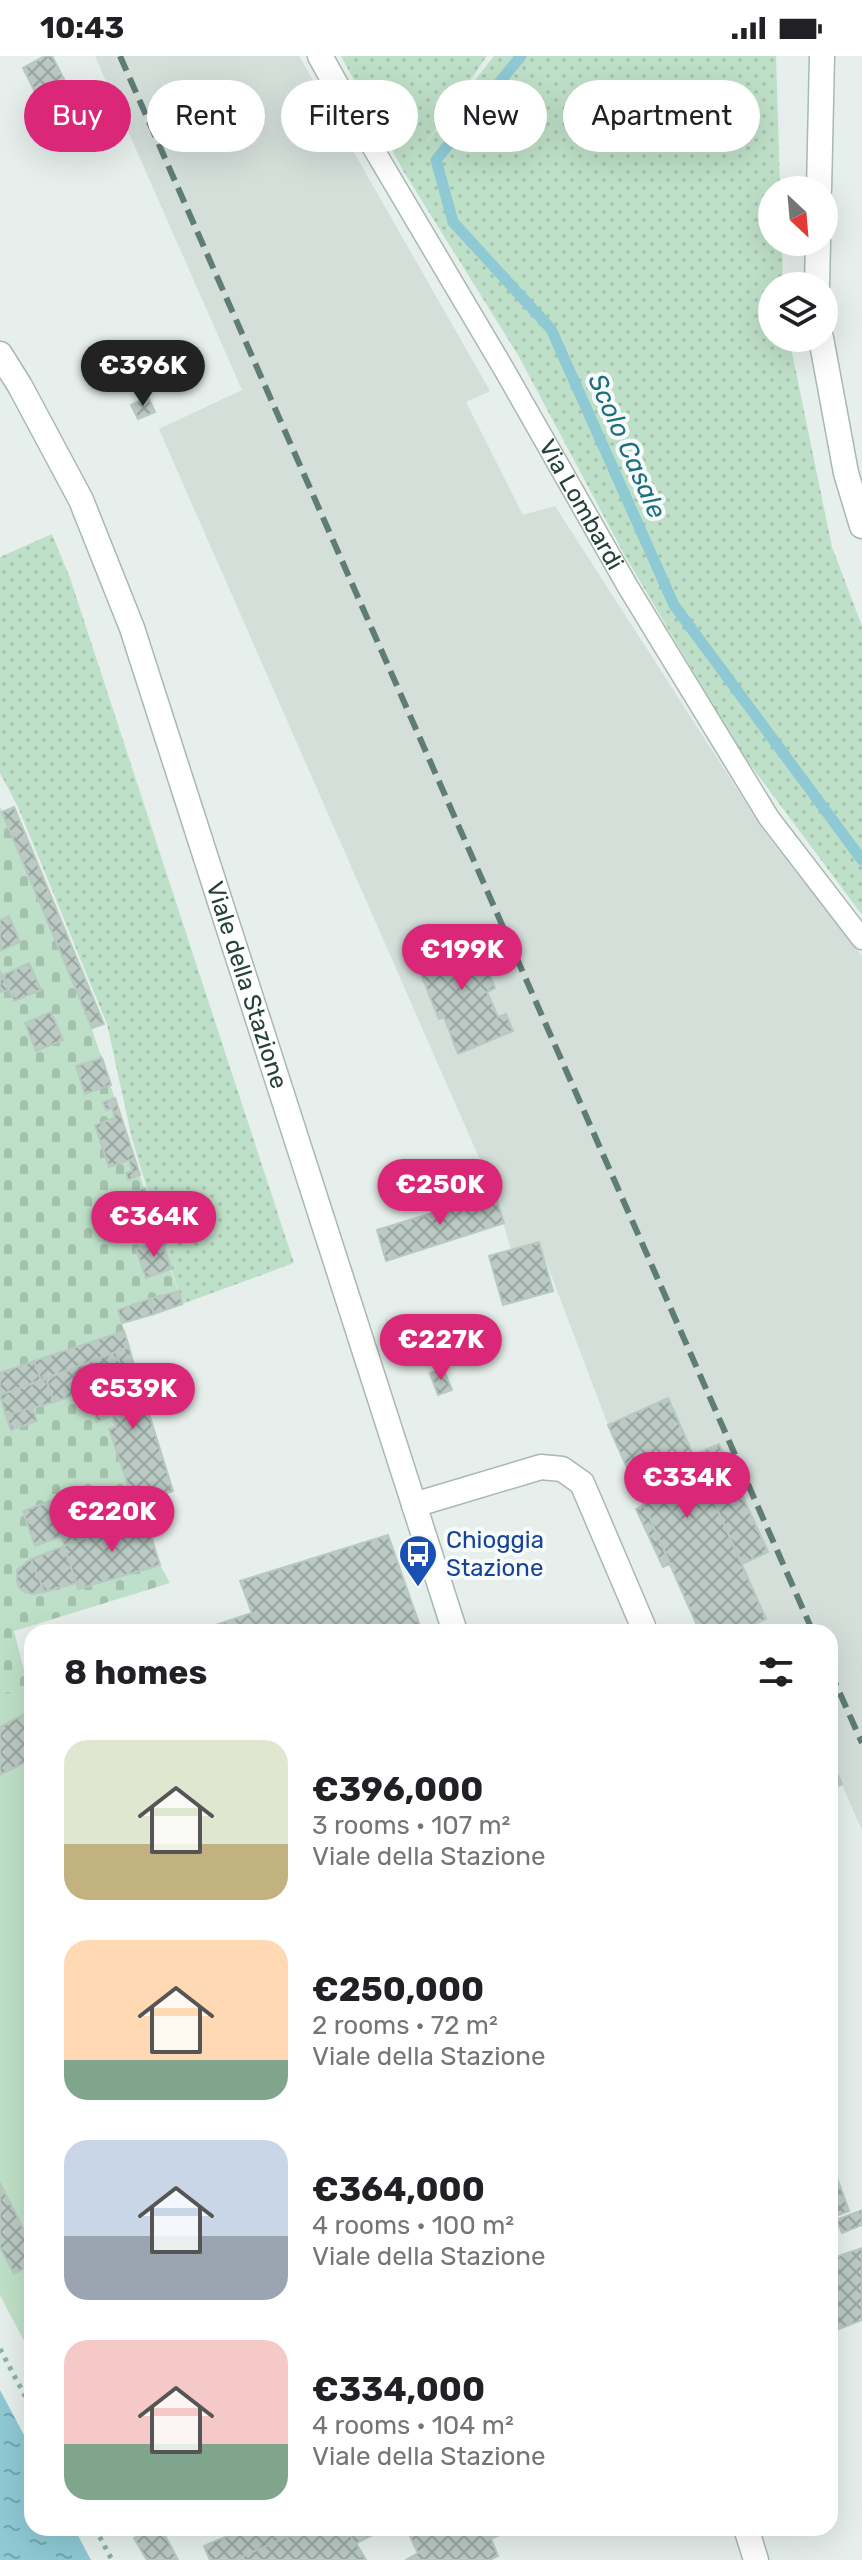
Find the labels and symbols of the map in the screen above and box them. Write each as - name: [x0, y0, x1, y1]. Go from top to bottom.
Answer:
- north arrow: [758, 176, 838, 256]
- pin: €396K: [87, 340, 199, 408]
- water label: Scolo Casale: [581, 369, 673, 524]
- street label: Via Lombardi: [533, 435, 629, 575]
- street label: Viale della Stazione: [201, 878, 293, 1092]
- pin: €199K: [406, 924, 518, 992]
- pin: €250K: [384, 1159, 496, 1227]
- pin: €364K: [98, 1191, 210, 1259]
- pin: €227K: [385, 1314, 497, 1382]
- pin: €539K: [77, 1363, 189, 1431]
- pin: €334K: [631, 1452, 743, 1520]
- pin: €220K: [56, 1486, 168, 1554]
- place label: Chioggia Stazione: [446, 1526, 544, 1582]
- bus stop icon: Chioggia Stazione: [397, 1533, 439, 1588]

